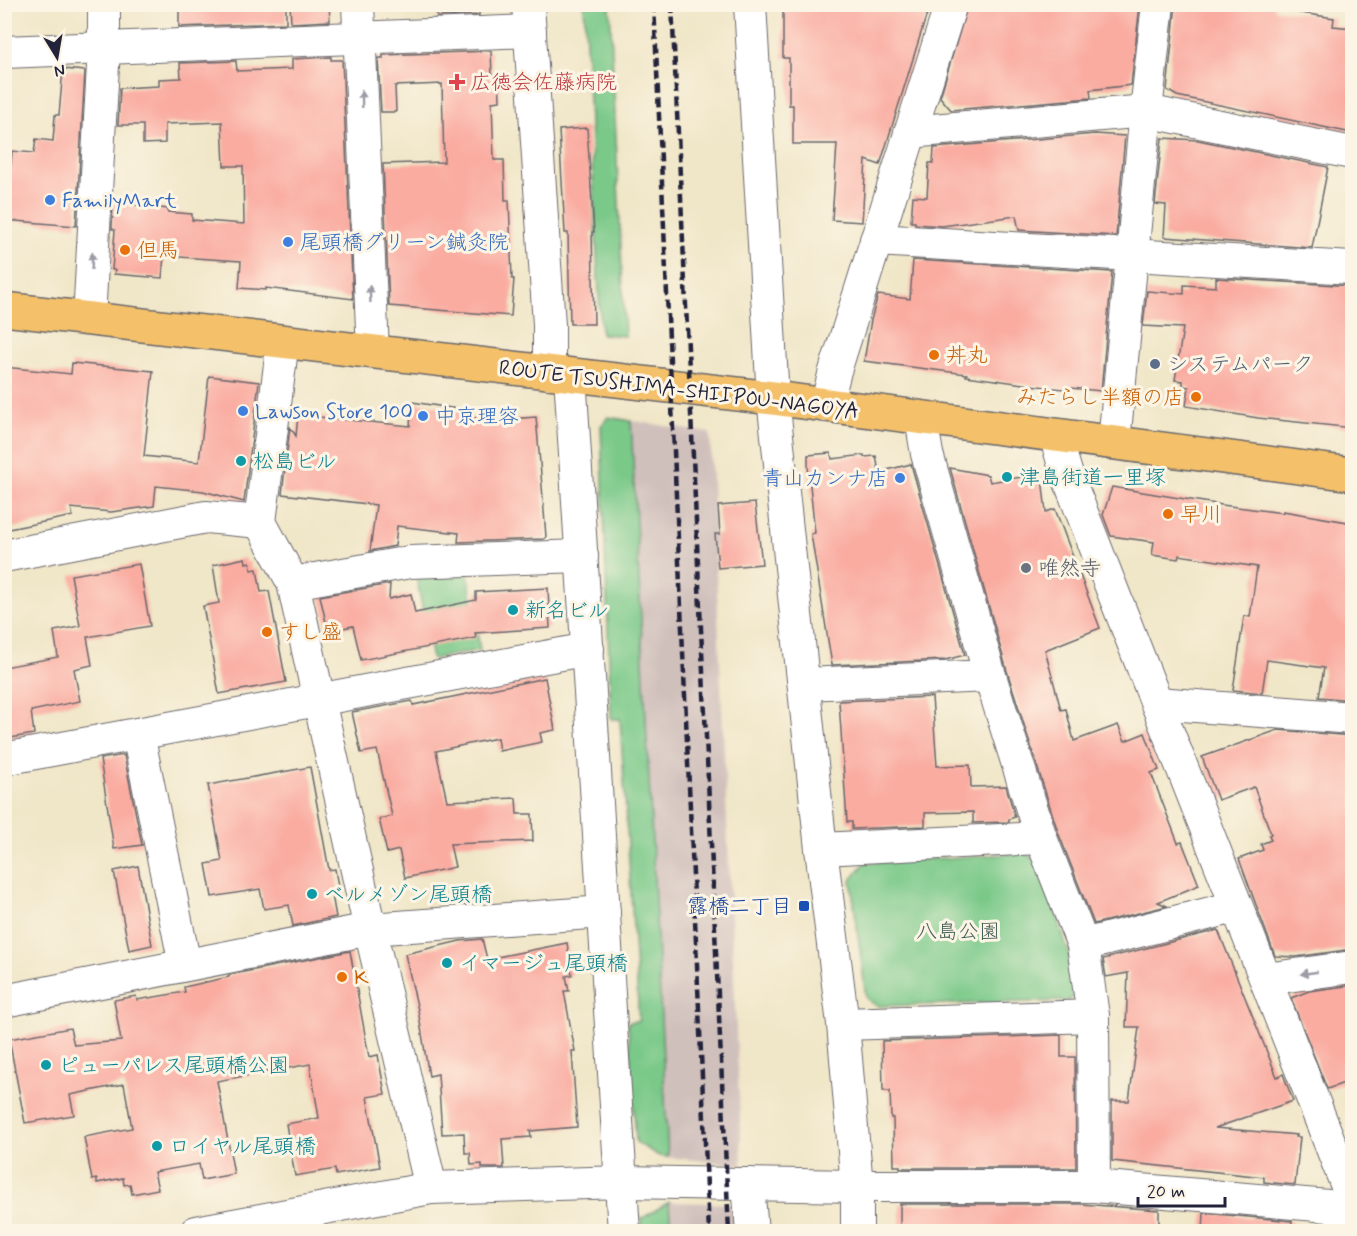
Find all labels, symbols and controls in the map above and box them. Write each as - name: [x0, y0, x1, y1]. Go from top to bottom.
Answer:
- north arrow: [27, 27, 87, 87]
- text: N: [52, 59, 67, 82]
- place label: 広徳会佐藤病院: [470, 69, 617, 97]
- marker: 広徳会佐藤病院: [448, 73, 466, 91]
- one-way arrow: [357, 89, 366, 108]
- place label: FamilyMart: [62, 187, 177, 215]
- marker: FamilyMart: [43, 193, 57, 207]
- place label: 尾頭橋グリーン鍼灸院: [300, 229, 509, 257]
- marker: 尾頭橋グリーン鍼灸院: [281, 235, 295, 249]
- place label: 但馬: [137, 237, 179, 265]
- marker: 但馬: [118, 243, 132, 257]
- one-way arrow: [87, 251, 96, 270]
- one-way arrow: [366, 284, 375, 303]
- place label: 丼丸: [946, 342, 988, 370]
- marker: 丼丸: [927, 348, 941, 362]
- place label: システムパーク: [1167, 351, 1314, 379]
- street label: ROUTE TSUSHIMA-SHIIPOU-NAGOYA: [497, 354, 860, 426]
- marker: システムパーク: [1148, 357, 1162, 371]
- place label: みたらし半額の店: [1016, 384, 1184, 412]
- marker: みたらし半額の店: [1189, 390, 1203, 404]
- place label: Lawson Store 100: [255, 398, 413, 426]
- place label: 中京理容: [435, 403, 519, 431]
- marker: Lawson Store 100: [236, 404, 250, 418]
- marker: 中京理容: [416, 409, 430, 423]
- place label: 松島ビル: [253, 448, 337, 476]
- marker: 松島ビル: [234, 454, 248, 468]
- place label: 津島街道一里塚: [1019, 464, 1166, 492]
- place label: 青山カンナ店: [762, 465, 888, 493]
- marker: 津島街道一里塚: [1000, 470, 1014, 484]
- marker: 青山カンナ店: [893, 471, 907, 485]
- place label: 早川: [1180, 501, 1222, 529]
- marker: 早川: [1161, 507, 1175, 521]
- place label: 唯然寺: [1038, 555, 1101, 583]
- marker: 唯然寺: [1019, 561, 1033, 575]
- place label: 新名ビル: [525, 597, 609, 625]
- marker: 新名ビル: [506, 603, 520, 617]
- place label: すし盛: [279, 619, 342, 647]
- marker: すし盛: [260, 625, 274, 639]
- place label: ベルメゾン尾頭橋: [324, 881, 492, 909]
- marker: ベルメゾン尾頭橋: [305, 887, 319, 901]
- place label: 露橋二丁目: [687, 893, 792, 921]
- marker: 露橋二丁目: [797, 899, 811, 913]
- park label: 八島公園: [916, 918, 1000, 946]
- place label: イマージュ尾頭橋: [459, 950, 627, 978]
- marker: イマージュ尾頭橋: [440, 956, 454, 970]
- place label: K: [354, 964, 369, 992]
- one-way arrow: [1300, 969, 1319, 978]
- marker: K: [335, 970, 349, 984]
- place label: ピューパレス尾頭橋公園: [58, 1052, 289, 1080]
- marker: ピューパレス尾頭橋公園: [39, 1058, 53, 1072]
- place label: ロイヤル尾頭橋: [169, 1133, 316, 1161]
- marker: ロイヤル尾頭橋: [150, 1139, 164, 1153]
- scale bar: [1138, 1170, 1225, 1208]
- text: 20 m: [1147, 1180, 1185, 1204]

